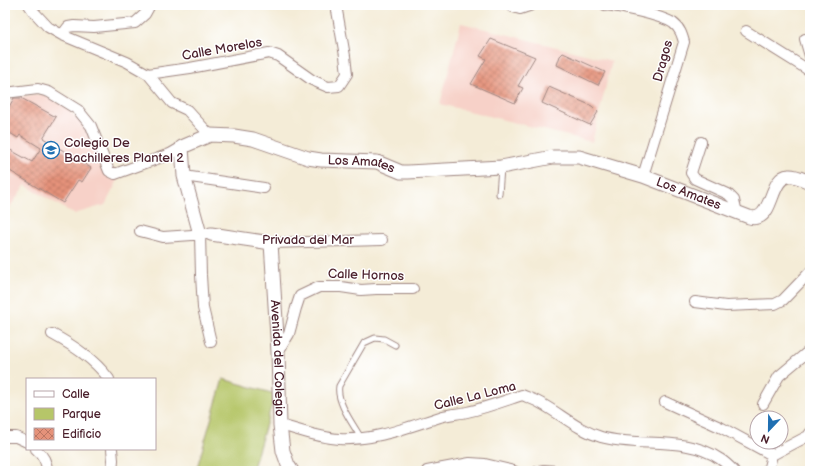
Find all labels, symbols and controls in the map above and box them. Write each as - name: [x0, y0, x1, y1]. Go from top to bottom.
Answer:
- street label: Calle Morelos: [181, 34, 264, 64]
- street label: Dragos: [650, 38, 676, 84]
- place label: Colegio De Bachilleres Plantel 2: [64, 135, 184, 166]
- school or university icon: Colegio De Bachilleres Plantel 2: [41, 140, 61, 160]
- street label: Los Amates: [327, 152, 398, 177]
- street label: Los Amates: [654, 174, 724, 214]
- street label: Privada del Mar: [262, 232, 354, 248]
- street label: Calle Hornos: [328, 266, 405, 284]
- street label: Avenida del Colegio: [267, 299, 288, 417]
- legend: [26, 378, 156, 450]
- street label: Calle La Loma: [432, 378, 518, 414]
- text: Calle: [62, 387, 90, 402]
- text: Parque: [62, 407, 101, 422]
- north arrow: [749, 410, 789, 450]
- text: Edificio: [62, 427, 102, 442]
- text: N: [759, 431, 772, 446]

